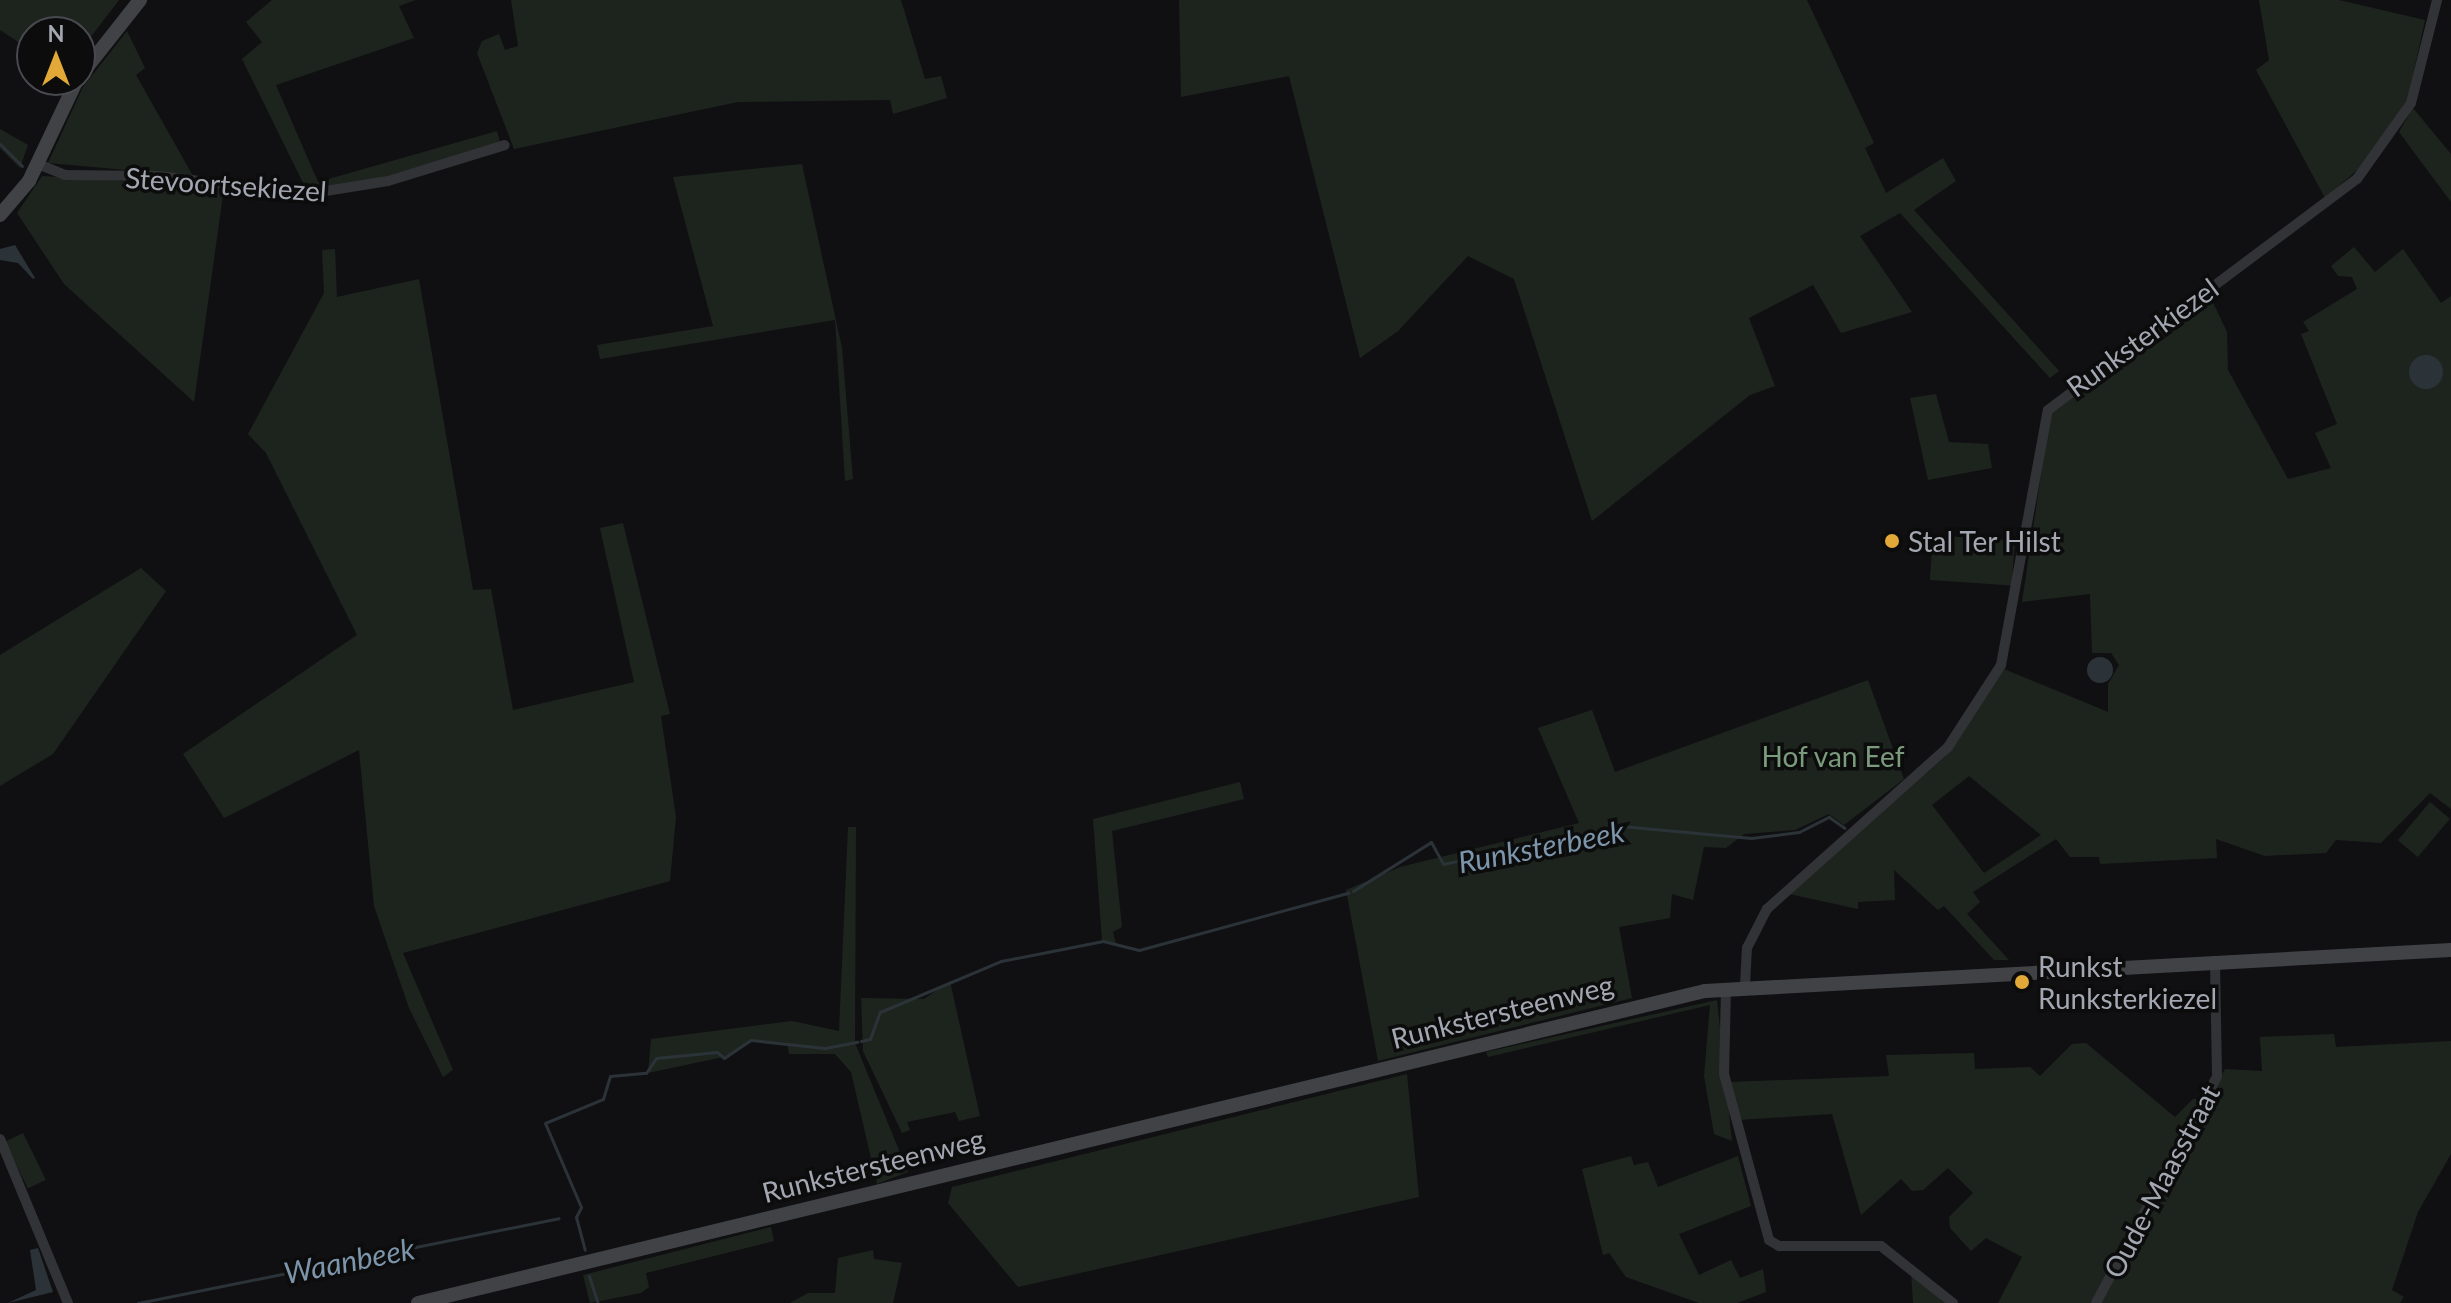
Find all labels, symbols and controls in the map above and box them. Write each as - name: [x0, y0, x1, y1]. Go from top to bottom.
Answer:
- north arrow: [16, 16, 96, 96]
- text: N: [48, 20, 64, 47]
- street label: Stevoortsekiezel: [124, 160, 328, 208]
- street label: Runksterkiezel: [2060, 271, 2224, 403]
- place label: Stal Ter Hilst: [1908, 524, 2062, 558]
- marker: Stal Ter Hilst: [1883, 532, 1901, 550]
- park label: Hof van Eef: [1761, 739, 1905, 773]
- water label: Runksterbeek: [1455, 812, 1627, 880]
- place label: Runkst Runksterkiezel: [2038, 949, 2217, 1015]
- street label: Runkstersteenweg: [1387, 967, 1617, 1055]
- marker: Runkst Runksterkiezel: [2013, 973, 2031, 991]
- street label: Oude-Maasstraat: [2096, 1079, 2226, 1283]
- street label: Runkstersteenweg: [758, 1121, 988, 1209]
- water label: Waanbeek: [281, 1230, 417, 1290]

